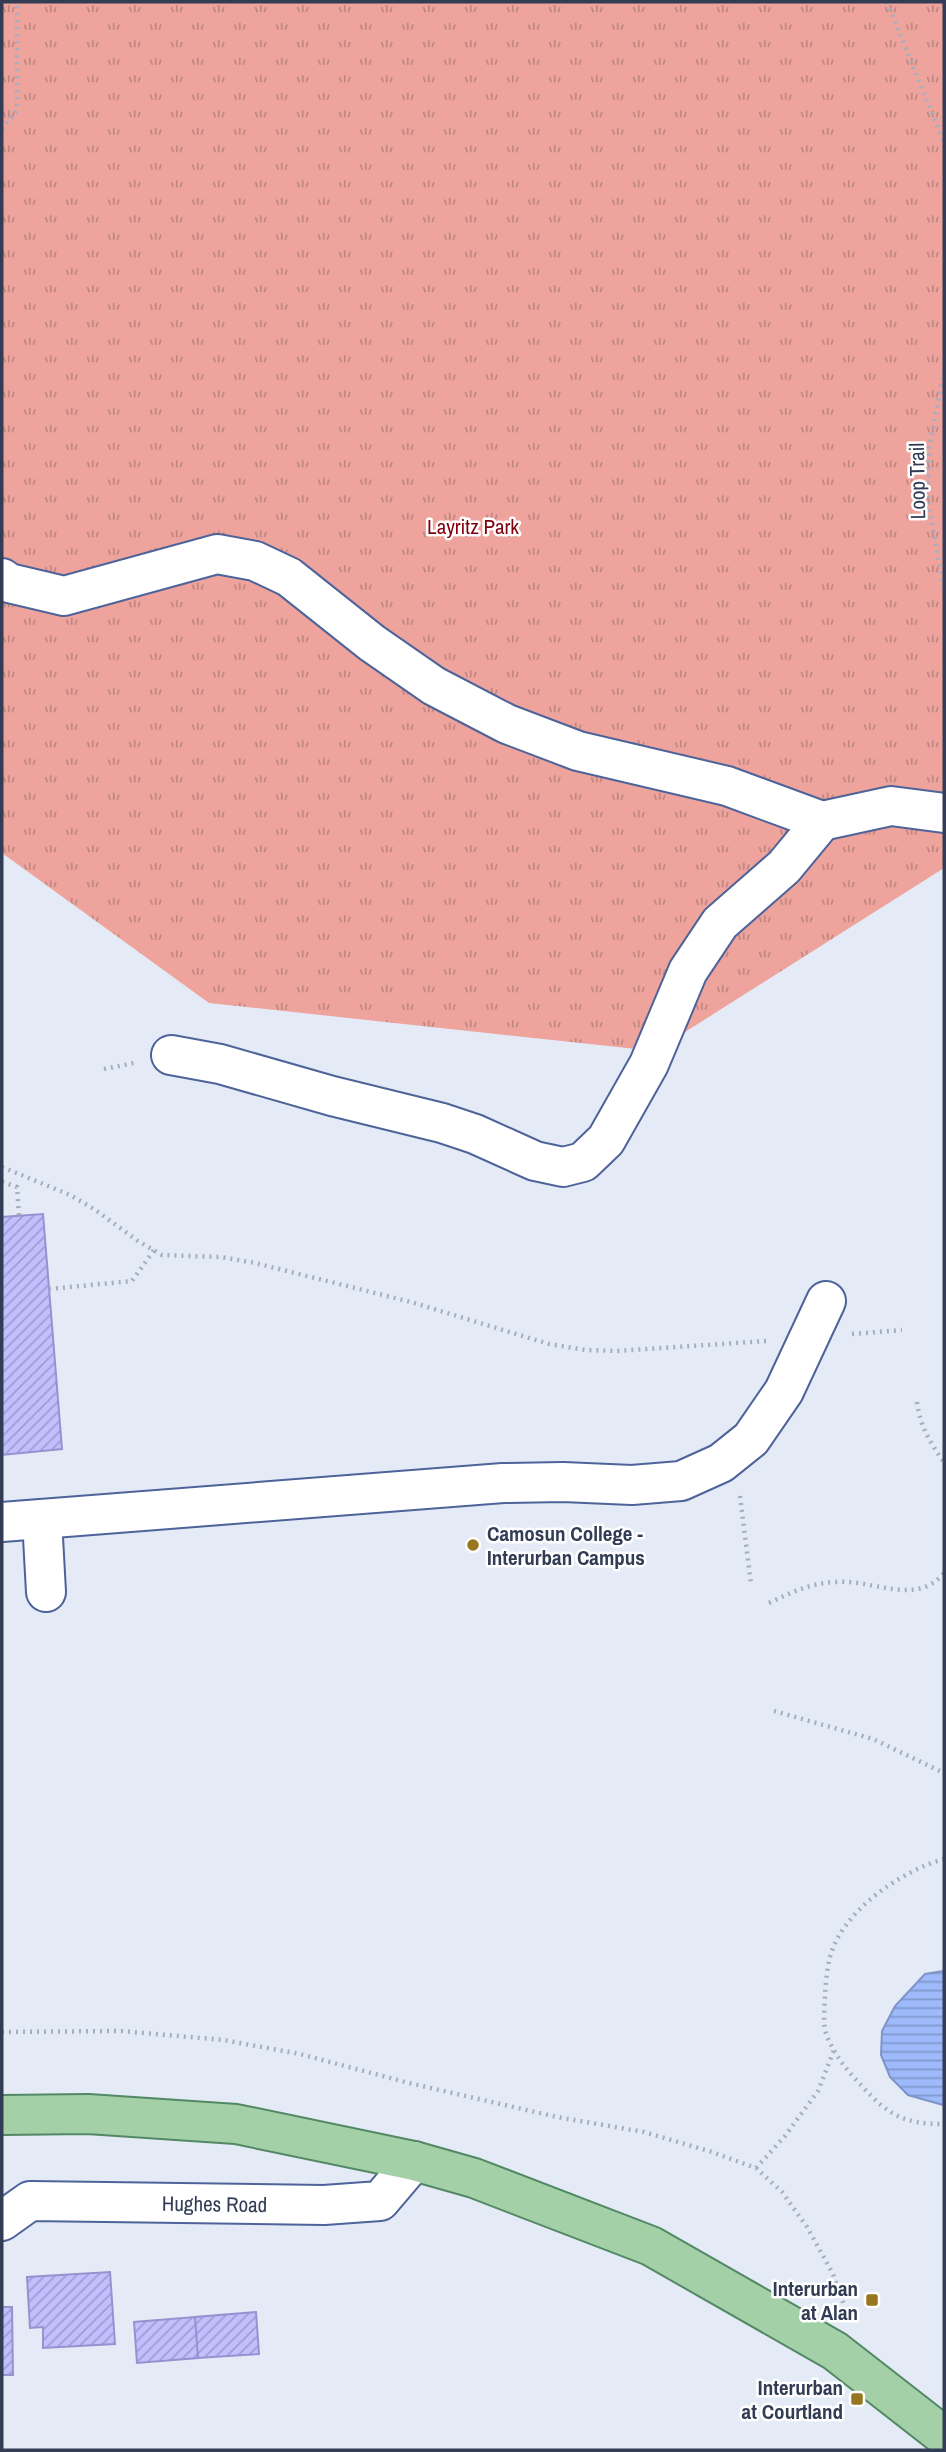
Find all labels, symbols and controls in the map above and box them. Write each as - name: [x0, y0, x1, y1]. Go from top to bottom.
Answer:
- street label: Loop Trail: [902, 442, 932, 520]
- park label: Layritz Park: [427, 512, 519, 541]
- place label: Camosun College - Interurban Campus: [487, 1519, 645, 1572]
- marker: Camosun College - Interurban Campus: [465, 1537, 481, 1553]
- street label: Hughes Road: [162, 2188, 267, 2219]
- place label: Interurban at Alan: [773, 2274, 858, 2327]
- marker: Interurban at Alan: [864, 2292, 880, 2308]
- place label: Interurban at Courtland: [742, 2373, 843, 2426]
- marker: Interurban at Courtland: [849, 2391, 865, 2407]

